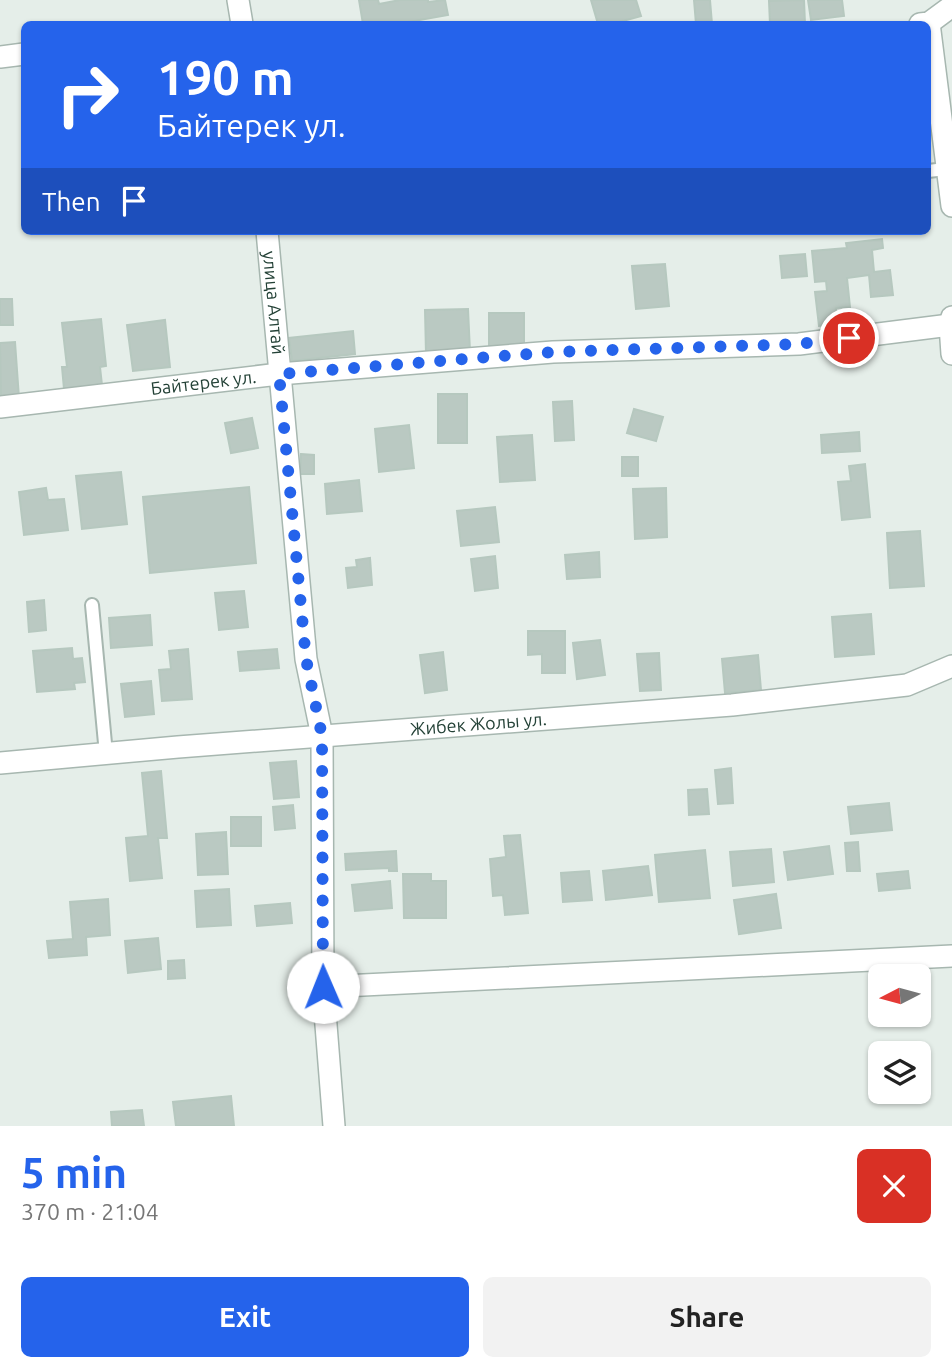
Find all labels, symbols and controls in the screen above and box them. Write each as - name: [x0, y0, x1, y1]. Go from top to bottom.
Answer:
- icon: right: [42, 49, 133, 140]
- text: 190 m: [157, 49, 294, 104]
- text: Байтерек ул.: [157, 107, 346, 143]
- icon: arrive: [115, 182, 153, 220]
- text: Then: [42, 187, 101, 216]
- street label: улица Алтай: [260, 250, 289, 355]
- pin: [819, 308, 879, 368]
- icon: arrive: [830, 319, 868, 357]
- street label: Байтерек ул.: [150, 366, 257, 398]
- street label: Жибек Жолы ул.: [409, 708, 548, 738]
- position arrow: [286, 950, 360, 1024]
- north arrow: [868, 964, 931, 1027]
- map controls: [868, 964, 931, 1104]
- button: layers: [868, 1041, 931, 1104]
- text: 5 min: [21, 1149, 127, 1196]
- button: close: [857, 1149, 931, 1223]
- text: 370 m · 21:04: [21, 1199, 159, 1224]
- button: Exit: [21, 1277, 469, 1357]
- button: Share: [483, 1277, 931, 1357]

